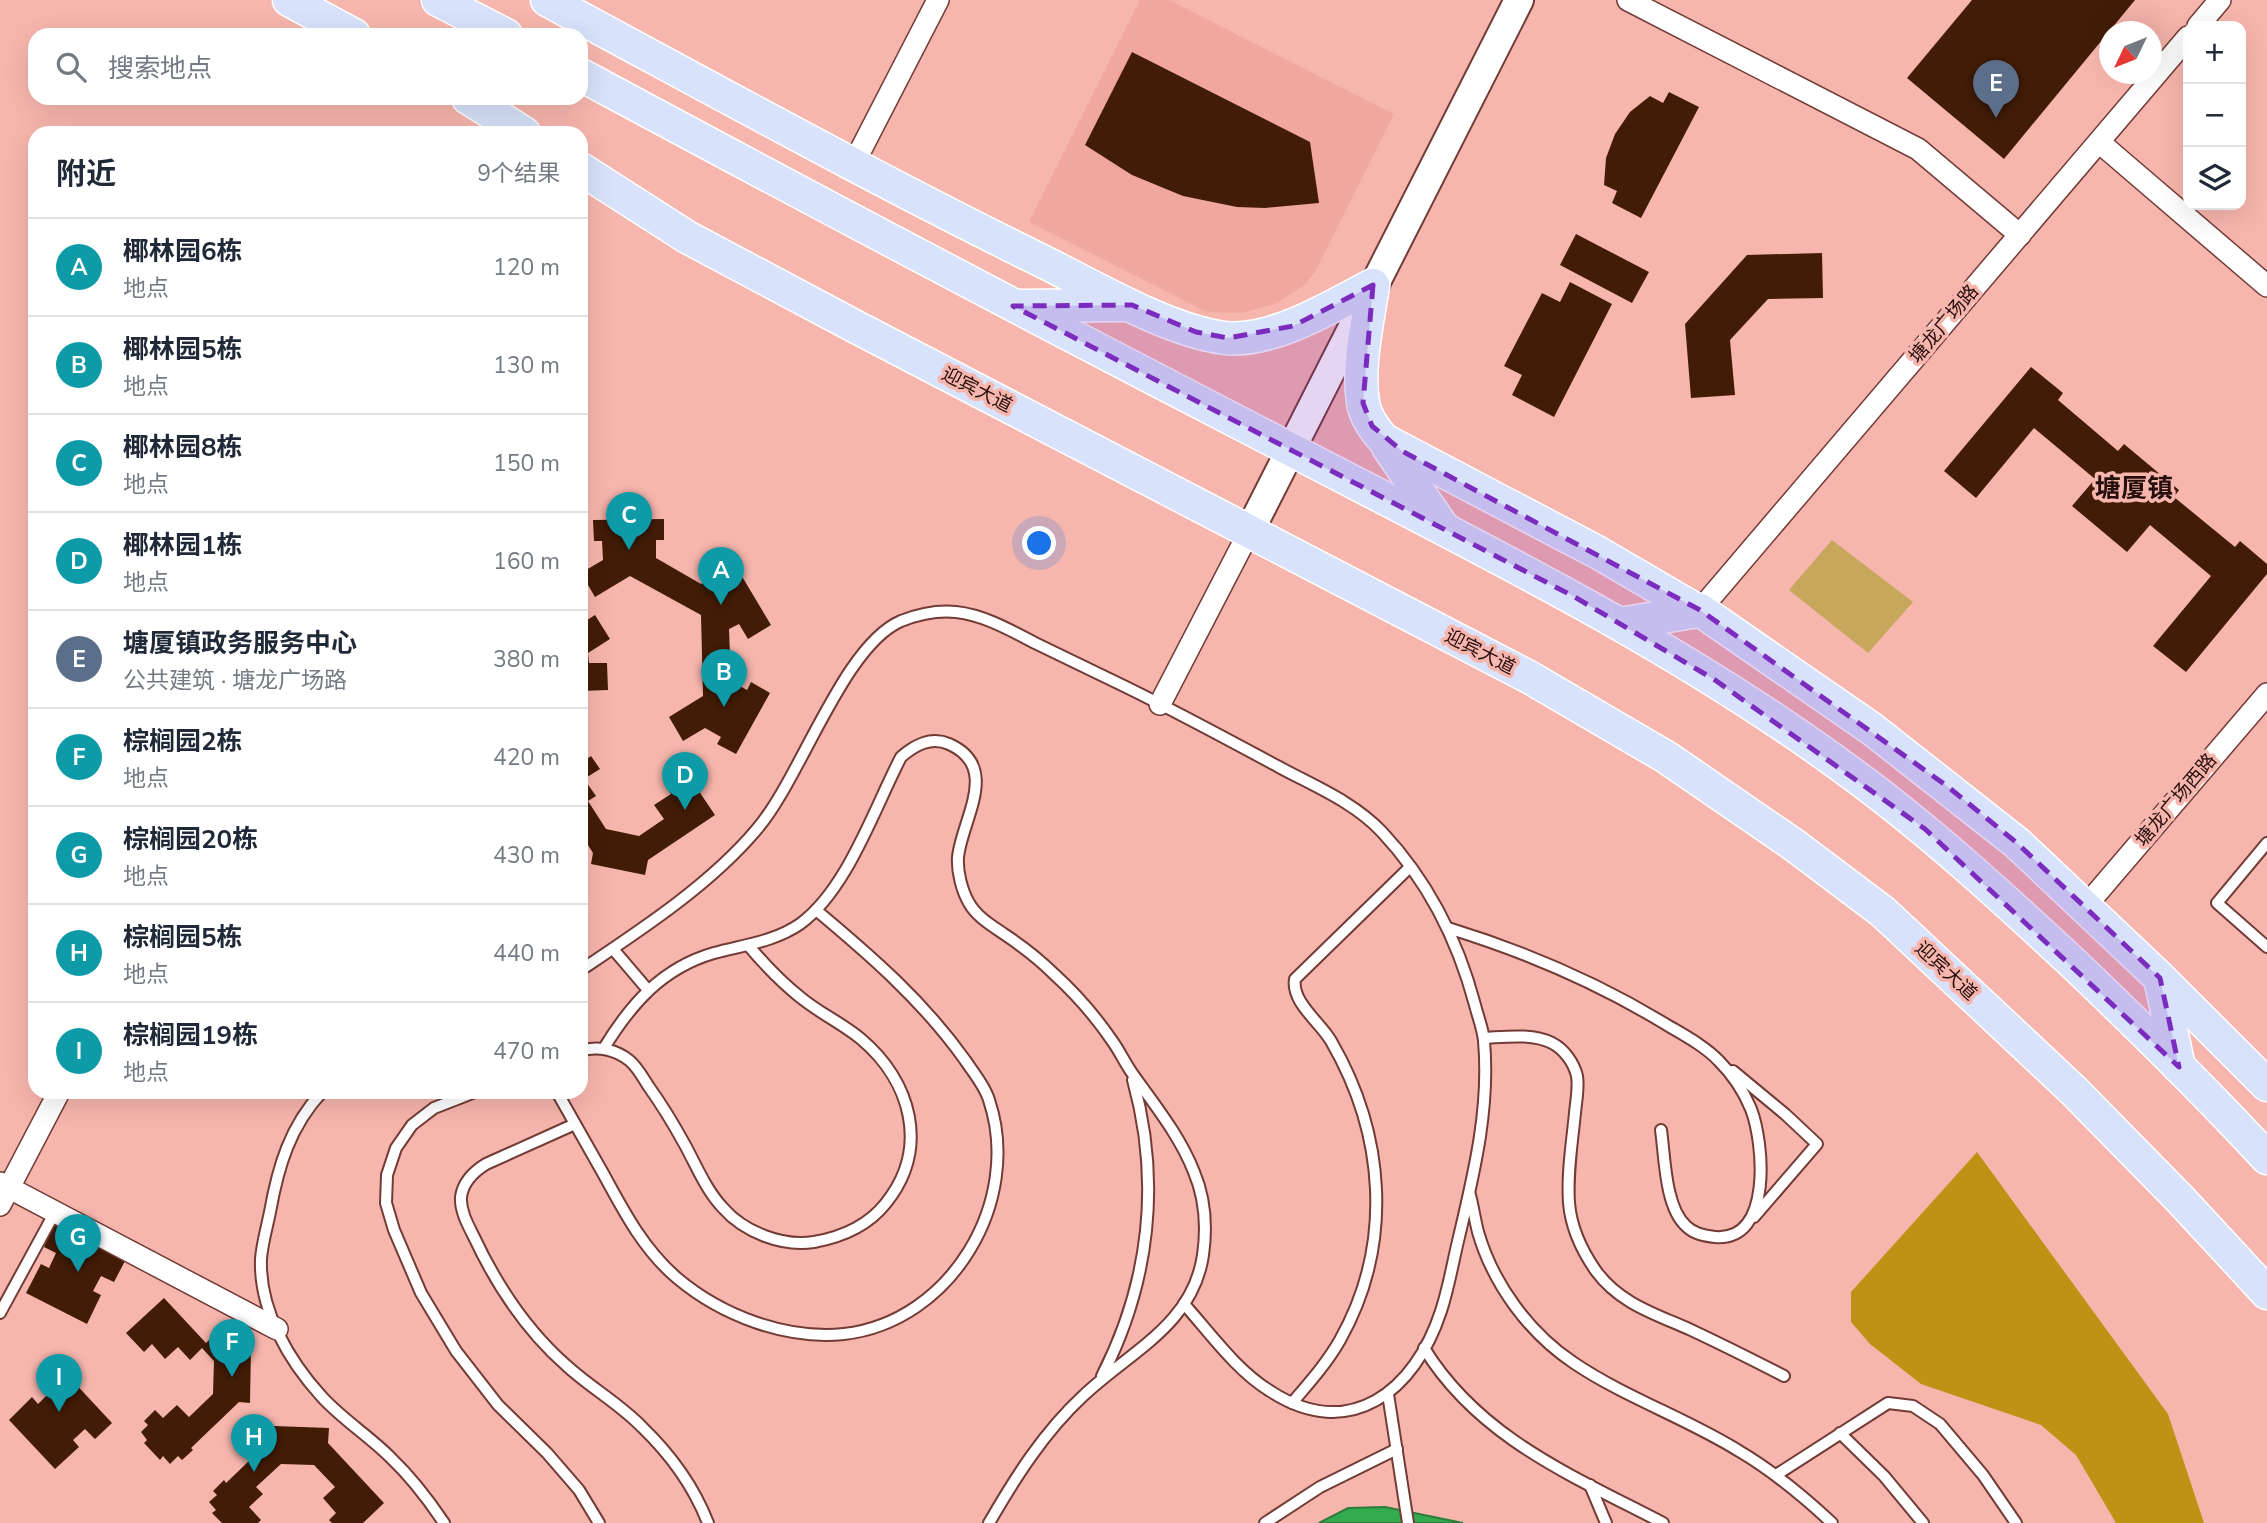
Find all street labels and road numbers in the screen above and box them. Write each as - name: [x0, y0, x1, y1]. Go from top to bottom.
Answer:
- street label: 塘龙广场路: [1904, 279, 1984, 369]
- street label: 迎宾大道: [937, 361, 1017, 419]
- street label: 迎宾大道: [1440, 623, 1520, 681]
- street label: 塘龙广场西路: [2129, 748, 2223, 852]
- street label: 迎宾大道: [1909, 936, 1983, 1006]

